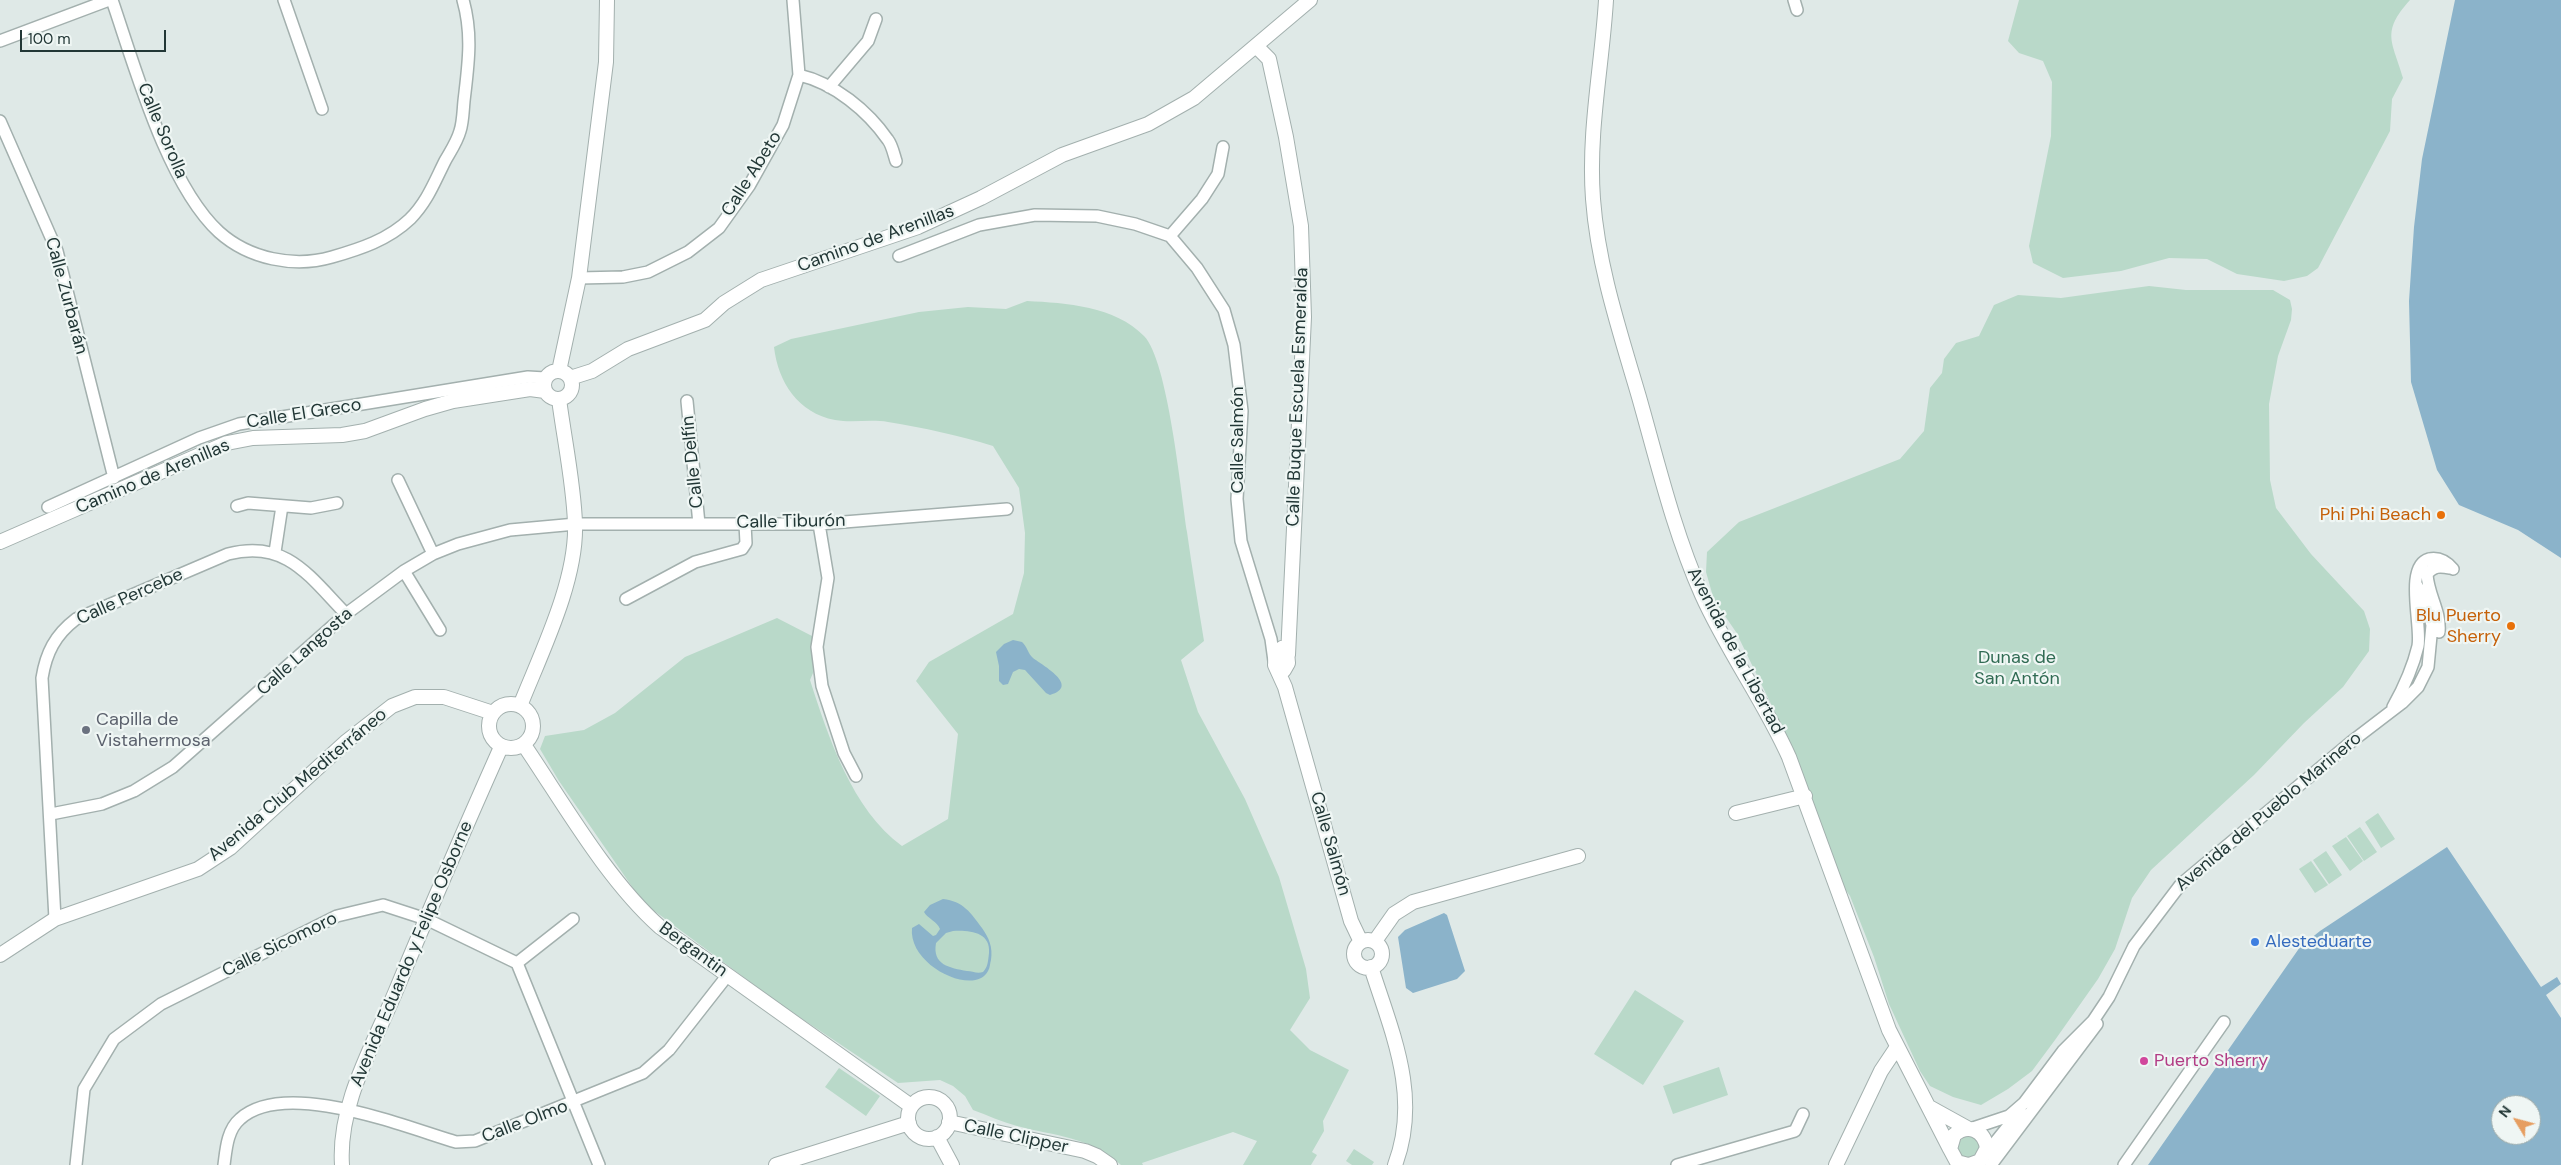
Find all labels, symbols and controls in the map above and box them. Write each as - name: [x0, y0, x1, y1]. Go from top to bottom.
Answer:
- scale bar: [22, 20, 169, 52]
- text: 100 m: [28, 29, 71, 49]
- street label: Calle Sorolla: [132, 80, 192, 182]
- street label: Calle Abeto: [717, 127, 787, 221]
- street label: Camino de Arenillas: [795, 201, 957, 277]
- street label: Calle Zurbarán: [40, 235, 92, 357]
- street label: Calle Buque Escuela Esmeralda: [1283, 267, 1313, 527]
- street label: Calle Salmón: [1227, 386, 1249, 494]
- street label: Calle El Greco: [245, 394, 363, 434]
- street label: Calle Delfín: [677, 415, 709, 509]
- street label: Camino de Arenillas: [73, 435, 233, 519]
- place label: Phi Phi Beach: [2320, 504, 2431, 526]
- marker: Phi Phi Beach: [2435, 509, 2447, 521]
- street label: Calle Tiburón: [736, 510, 846, 534]
- street label: Calle Percebe: [73, 564, 187, 630]
- street label: Avenida de la Libertad: [1682, 564, 1788, 738]
- street label: Calle Langosta: [253, 603, 357, 701]
- place label: Blu Puerto Sherry: [2416, 605, 2501, 648]
- marker: Blu Puerto Sherry: [2505, 620, 2517, 632]
- park label: Dunas de San Antón: [1974, 647, 2060, 690]
- street label: Avenida Club Mediterráneo: [204, 704, 392, 866]
- place label: Capilla de Vistahermosa: [96, 709, 211, 752]
- marker: Capilla de Vistahermosa: [80, 724, 92, 736]
- street label: Avenida del Pueblo Marinero: [2172, 728, 2366, 896]
- street label: Calle Salmón: [1305, 790, 1355, 898]
- street label: Avenida Eduardo y Felipe Osborne: [346, 818, 478, 1090]
- street label: Calle Sicomoro: [219, 908, 341, 982]
- street label: Bergantin: [655, 918, 731, 982]
- place label: Alesteduarte: [2265, 931, 2372, 953]
- marker: Alesteduarte: [2249, 936, 2261, 948]
- place label: Puerto Sherry: [2154, 1050, 2268, 1072]
- marker: Puerto Sherry: [2138, 1055, 2150, 1067]
- north arrow: [2491, 1095, 2541, 1145]
- street label: Calle Olmo: [479, 1096, 571, 1148]
- text: N: [2495, 1102, 2515, 1121]
- street label: Calle Clipper: [962, 1115, 1070, 1159]

